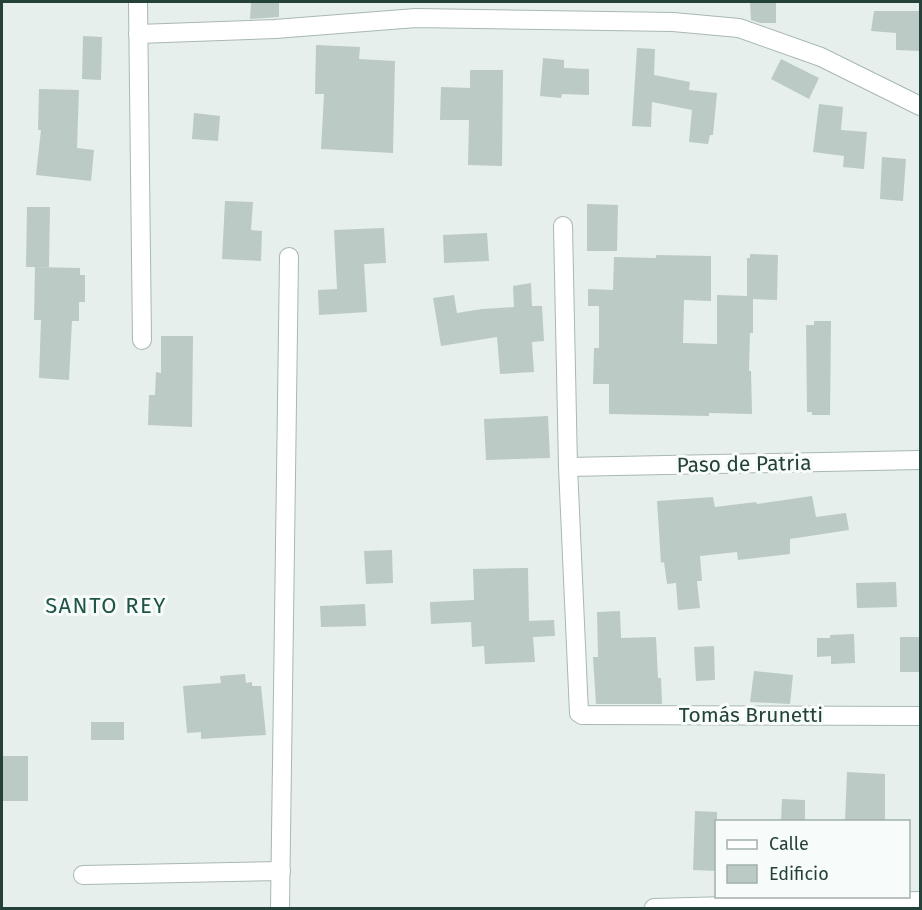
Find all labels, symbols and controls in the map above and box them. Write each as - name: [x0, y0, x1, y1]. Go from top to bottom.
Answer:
- street label: Paso de Patria: [676, 450, 812, 478]
- district label: SANTO REY: [45, 592, 167, 619]
- street label: Tomás Brunetti: [679, 702, 823, 728]
- legend: [715, 820, 910, 898]
- text: Calle: [769, 833, 809, 855]
- text: Edificio: [769, 863, 829, 885]

